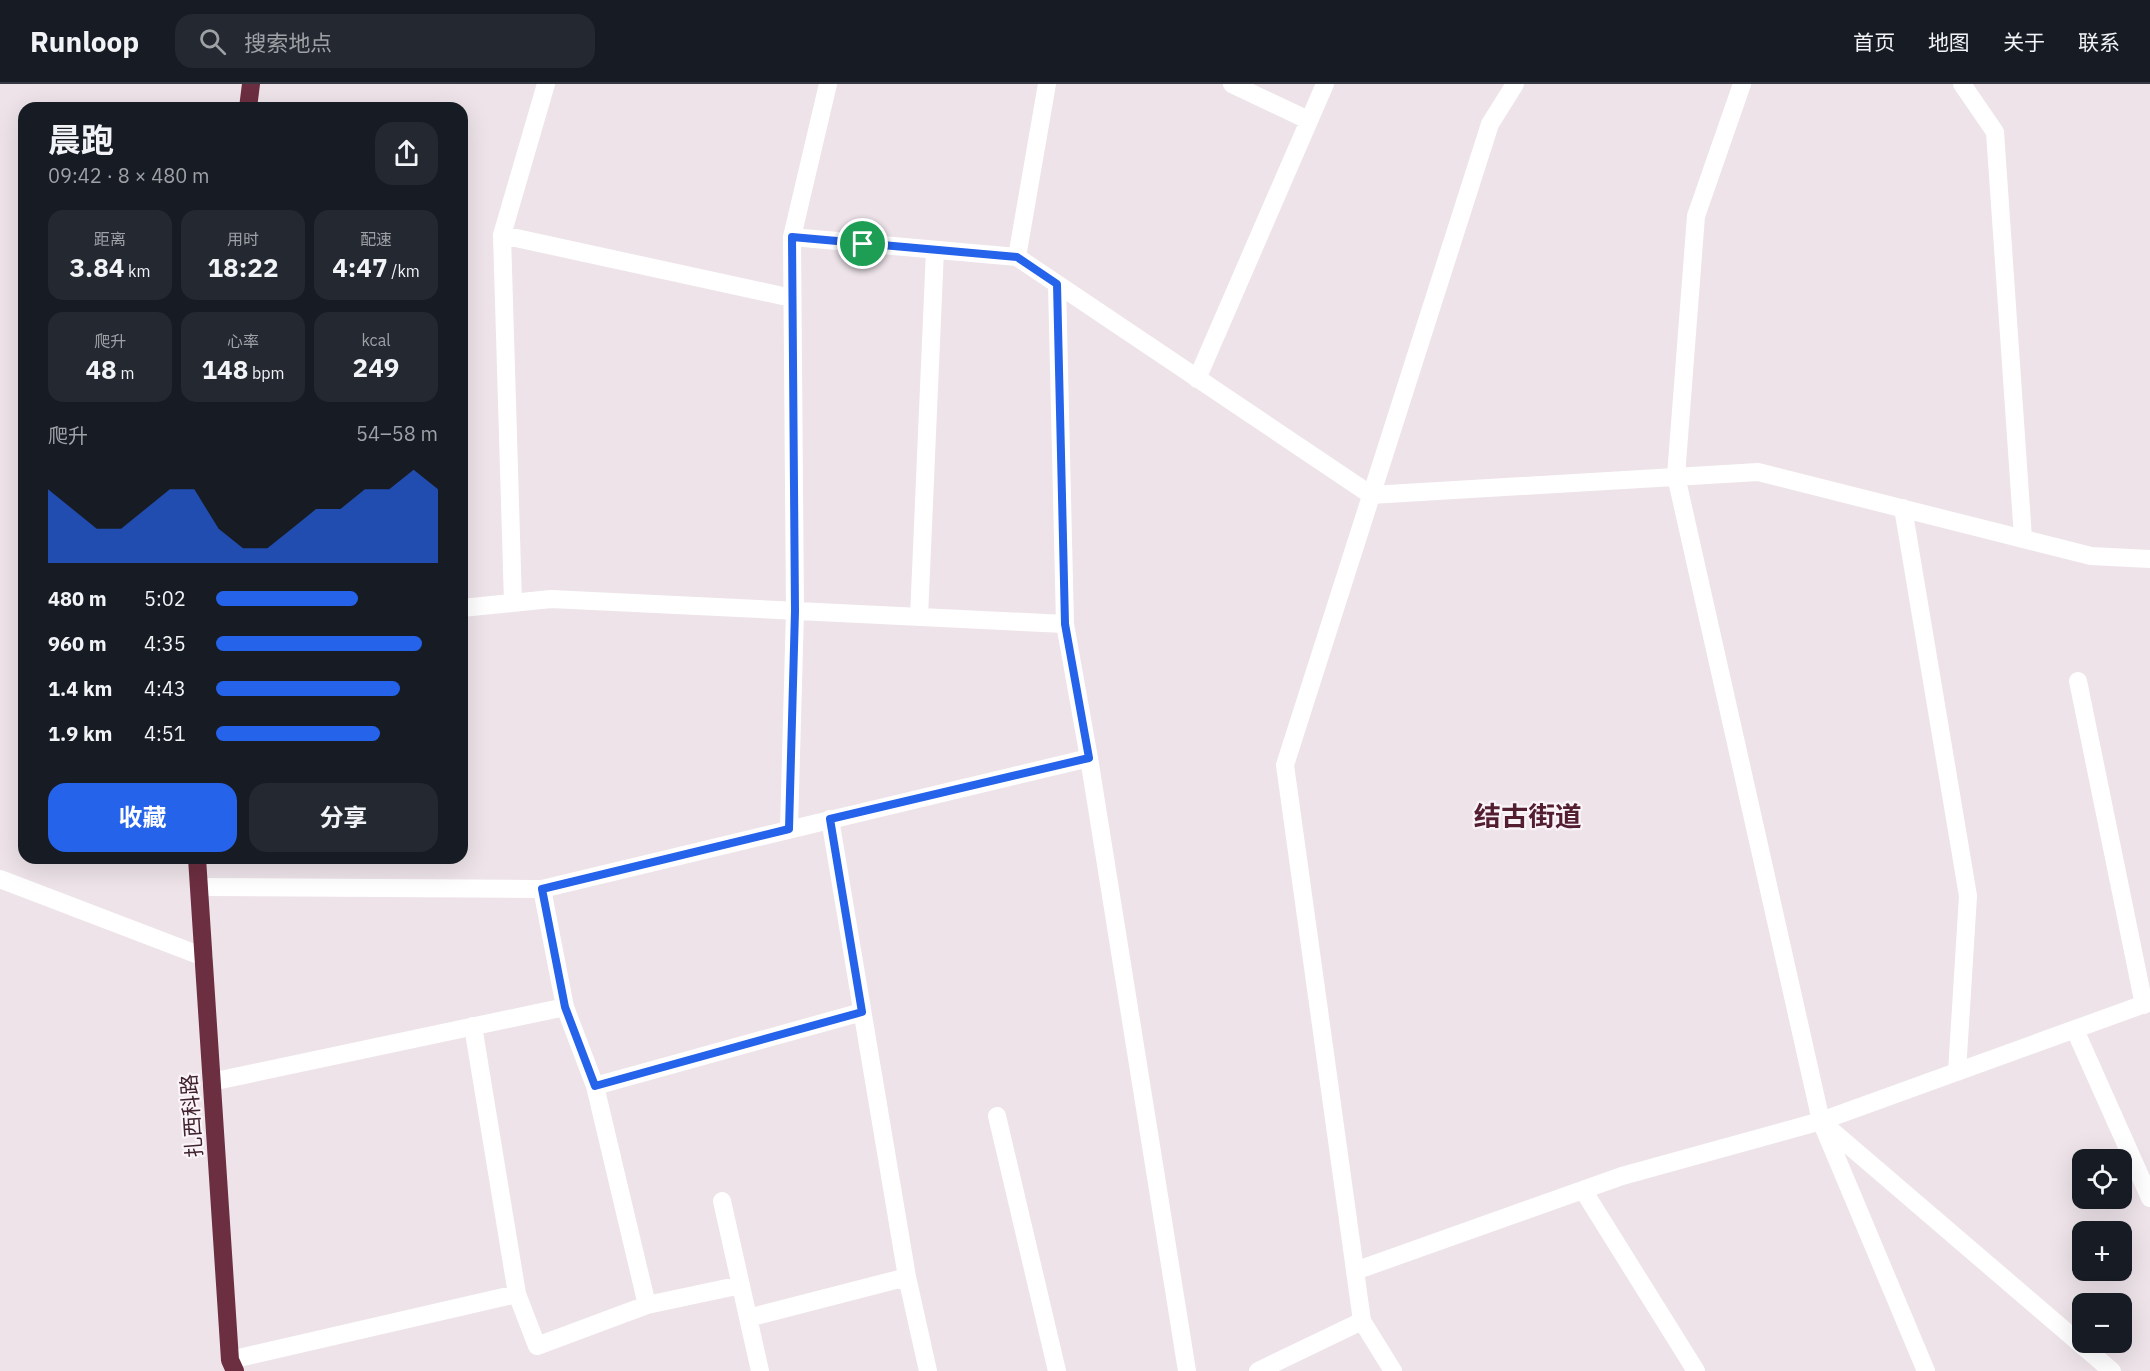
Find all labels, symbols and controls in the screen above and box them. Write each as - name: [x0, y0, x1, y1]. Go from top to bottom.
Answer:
- search box: [175, 14, 595, 68]
- text: Runloop: [30, 23, 139, 60]
- icon: search: [196, 25, 229, 58]
- text: 搜索地点: [244, 28, 332, 57]
- text: 首页: [1853, 28, 1895, 56]
- text: 地图: [1928, 28, 1970, 56]
- text: 关于: [2003, 28, 2045, 56]
- text: 联系: [2078, 28, 2120, 56]
- text: 晨跑: [48, 118, 114, 161]
- button: share: [375, 122, 438, 185]
- text: 09:42 · 8 × 480 m: [48, 162, 209, 189]
- pin: [837, 218, 888, 269]
- icon: arrive: [846, 227, 879, 260]
- text: 距离: [94, 229, 126, 249]
- text: 用时: [227, 229, 259, 249]
- text: 配速: [360, 229, 392, 249]
- text: 3.84: [69, 250, 124, 284]
- text: 18:22: [208, 250, 278, 284]
- text: 4:47: [332, 250, 388, 284]
- text: km: [124, 261, 151, 281]
- text: /km: [388, 261, 420, 281]
- text: kcal: [361, 330, 391, 350]
- text: 爬升: [94, 331, 126, 351]
- text: 心率: [227, 331, 259, 351]
- text: 249: [353, 350, 399, 384]
- text: 48: [86, 352, 117, 386]
- text: 148: [201, 352, 248, 386]
- text: m: [117, 363, 134, 383]
- text: bpm: [248, 363, 285, 383]
- text: 54–58 m: [356, 420, 438, 447]
- text: 爬升: [48, 422, 88, 449]
- text: 480 m: [48, 585, 107, 612]
- text: 5:02: [144, 585, 186, 612]
- text: 960 m: [48, 630, 107, 657]
- text: 4:35: [144, 630, 186, 657]
- text: 1.4 km: [48, 675, 112, 702]
- text: 4:43: [144, 675, 186, 702]
- text: 1.9 km: [48, 720, 112, 747]
- text: 4:51: [144, 720, 186, 747]
- button: 收藏: [48, 783, 237, 852]
- button: 分享: [249, 783, 438, 852]
- district label: 结古街道: [1474, 798, 1582, 833]
- street label: 扎西科路: [174, 1073, 208, 1159]
- map controls: [2072, 1149, 2132, 1353]
- button: locate: [2072, 1149, 2132, 1209]
- button: +: [2072, 1221, 2132, 1281]
- button: −: [2072, 1293, 2132, 1353]

